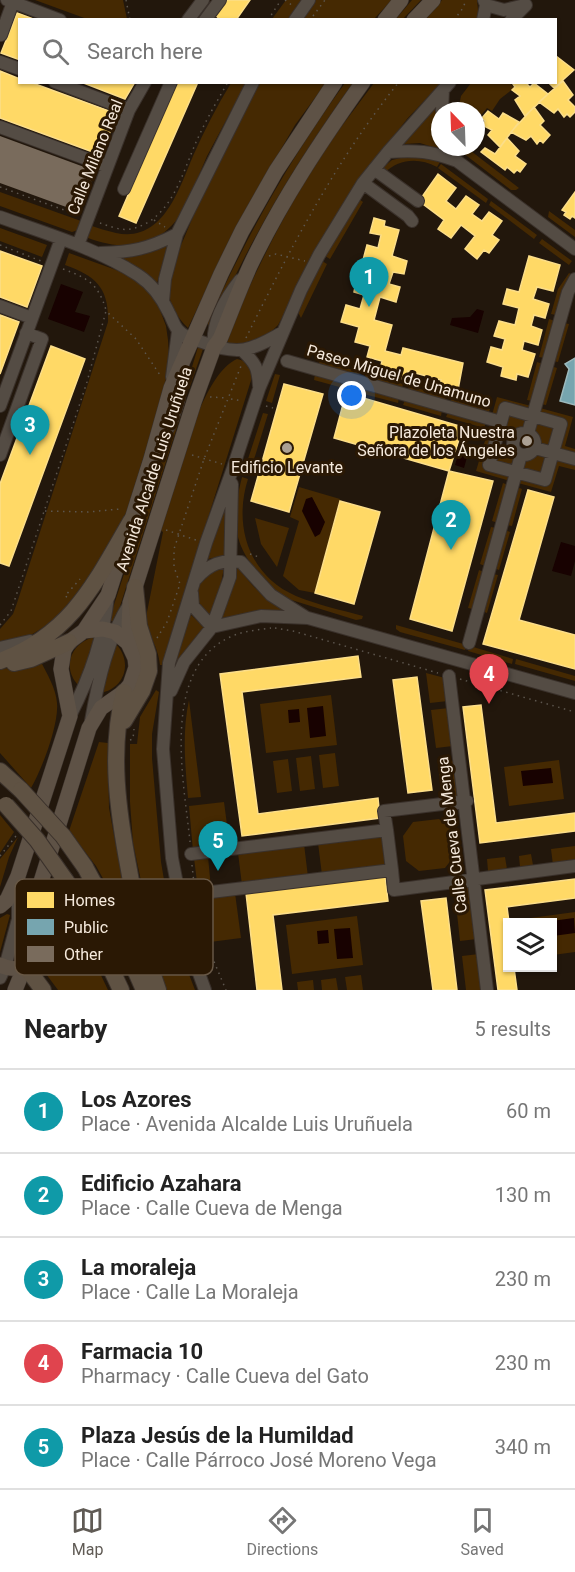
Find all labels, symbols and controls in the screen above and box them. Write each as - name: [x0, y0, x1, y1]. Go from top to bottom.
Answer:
- search box: [18, 18, 557, 84]
- icon: search: [39, 35, 72, 68]
- text: Search here: [87, 39, 203, 64]
- street label: Calle Milano Real: [63, 97, 127, 217]
- north arrow: [431, 102, 485, 156]
- pin: 1: [350, 258, 388, 307]
- street label: Paseo Miguel de Unamuno: [305, 341, 493, 411]
- street label: Avenida Alcalde Luis Uruñuela: [112, 364, 196, 574]
- your location: [337, 381, 366, 410]
- pin: 3: [10, 406, 50, 455]
- place label: Plazoleta Nuestra Señora de los Ángeles: [357, 423, 515, 460]
- marker: Plazoleta Nuestra Señora de los Ángeles: [520, 434, 534, 448]
- marker: Edificio Levante: [280, 441, 294, 455]
- place label: Edificio Levante: [231, 458, 343, 477]
- pin: 2: [432, 500, 470, 550]
- pin: 4: [470, 654, 508, 704]
- street label: Calle Cueva de Menga: [433, 756, 471, 914]
- pin: 5: [198, 822, 238, 871]
- legend: [15, 879, 213, 975]
- text: Homes: [64, 891, 115, 910]
- text: Public: [64, 918, 108, 937]
- map controls: [503, 918, 557, 972]
- button: layers: [503, 918, 557, 972]
- text: Other: [64, 945, 104, 964]
- text: Nearby: [24, 1014, 107, 1044]
- text: 5 results: [475, 1017, 551, 1041]
- text: Los Azores: [81, 1087, 191, 1112]
- text: 1: [38, 1099, 49, 1123]
- text: 60 m: [506, 1099, 551, 1123]
- text: Place · Avenida Alcalde Luis Uruñuela: [81, 1112, 413, 1136]
- text: Edificio Azahara: [81, 1171, 241, 1196]
- text: 2: [38, 1183, 49, 1207]
- text: 130 m: [495, 1183, 551, 1207]
- text: Place · Calle Cueva de Menga: [81, 1196, 343, 1220]
- text: La moraleja: [81, 1255, 196, 1280]
- text: 3: [38, 1267, 49, 1291]
- text: 230 m: [495, 1267, 551, 1291]
- text: Place · Calle La Moraleja: [81, 1280, 299, 1304]
- text: Farmacia 10: [81, 1339, 203, 1364]
- text: 4: [38, 1351, 49, 1375]
- text: 230 m: [495, 1351, 551, 1375]
- text: Pharmacy · Calle Cueva del Gato: [81, 1364, 369, 1388]
- text: Plaza Jesús de la Humildad: [81, 1423, 354, 1448]
- text: 5: [38, 1435, 49, 1459]
- text: 340 m: [495, 1435, 551, 1459]
- text: Place · Calle Párroco José Moreno Vega: [81, 1448, 437, 1472]
- tab: Map: [71, 1504, 104, 1559]
- tab: Directions: [246, 1504, 318, 1559]
- tab: Saved: [461, 1504, 504, 1559]

